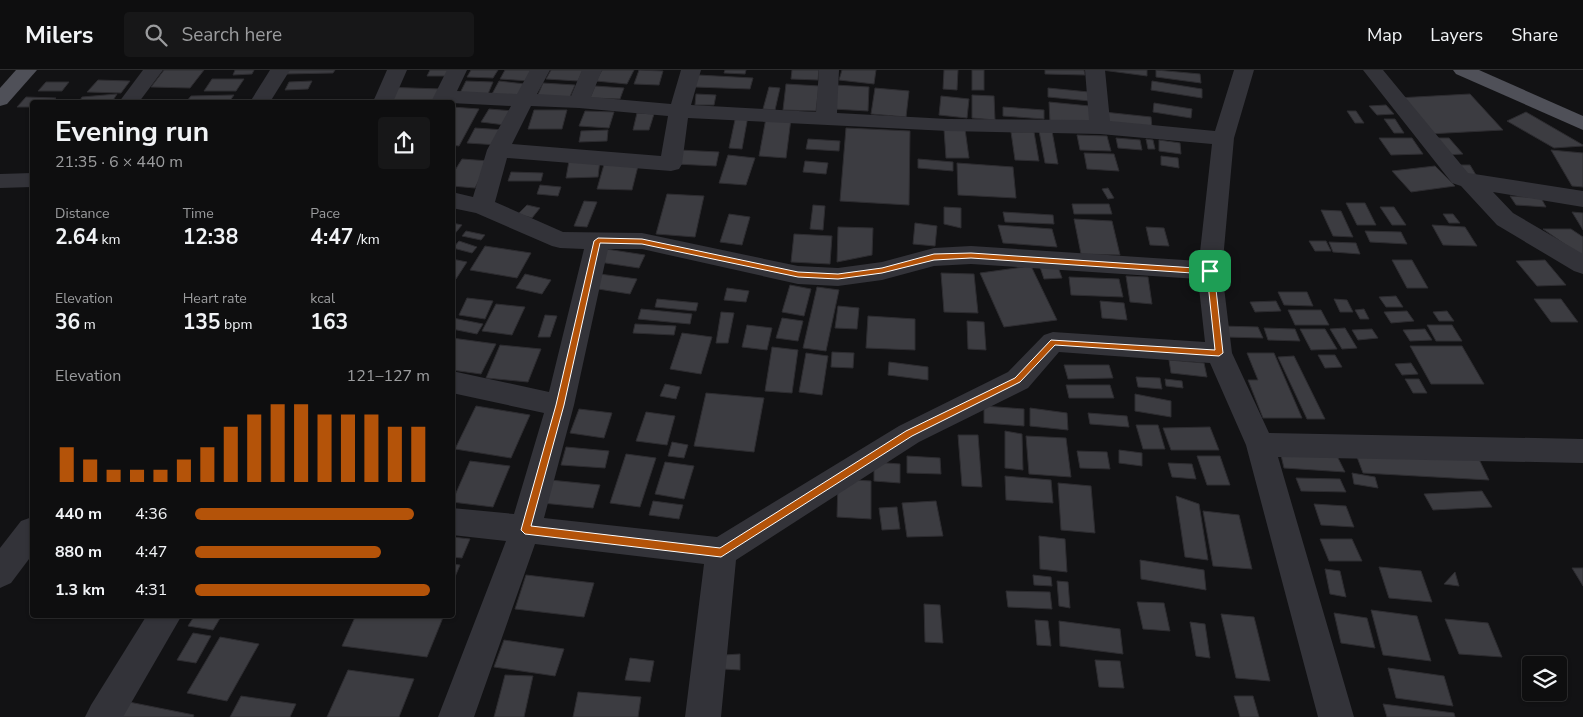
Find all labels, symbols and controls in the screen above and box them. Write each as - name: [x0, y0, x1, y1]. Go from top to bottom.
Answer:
- search box: [124, 12, 474, 57]
- text: Milers: [25, 19, 94, 51]
- icon: search: [142, 21, 170, 49]
- text: Search here: [182, 22, 282, 48]
- text: Map: [1367, 23, 1402, 47]
- text: Layers: [1430, 23, 1483, 47]
- text: Share: [1511, 23, 1558, 47]
- text: Evening run: [55, 113, 209, 151]
- button: share: [378, 117, 430, 169]
- text: 21:35 · 6 × 440 m: [55, 151, 183, 173]
- text: Distance: [55, 204, 109, 223]
- text: Time: [183, 204, 214, 223]
- text: Pace: [310, 204, 340, 223]
- text: 2.64: [55, 223, 98, 251]
- text: 12:38: [183, 223, 238, 251]
- text: 4:47: [310, 223, 353, 251]
- text: km: [98, 230, 121, 249]
- text: /km: [353, 230, 380, 249]
- pin: [1189, 250, 1231, 292]
- icon: arrive: [1196, 257, 1224, 285]
- text: Elevation: [55, 289, 113, 308]
- text: Heart rate: [183, 289, 247, 308]
- text: kcal: [310, 289, 335, 308]
- text: 36: [55, 308, 80, 336]
- text: 135: [183, 308, 220, 336]
- text: 163: [310, 308, 348, 336]
- text: m: [80, 315, 96, 334]
- text: bpm: [220, 315, 252, 334]
- text: Elevation: [55, 365, 121, 387]
- text: 121–127 m: [347, 365, 430, 387]
- text: 440 m: [55, 503, 102, 525]
- text: 4:36: [135, 503, 167, 525]
- text: 880 m: [55, 541, 102, 563]
- text: 4:47: [135, 541, 167, 563]
- text: 1.3 km: [55, 579, 105, 601]
- text: 4:31: [135, 579, 167, 601]
- map controls: [1522, 656, 1567, 701]
- button: layers: [1522, 656, 1567, 701]

